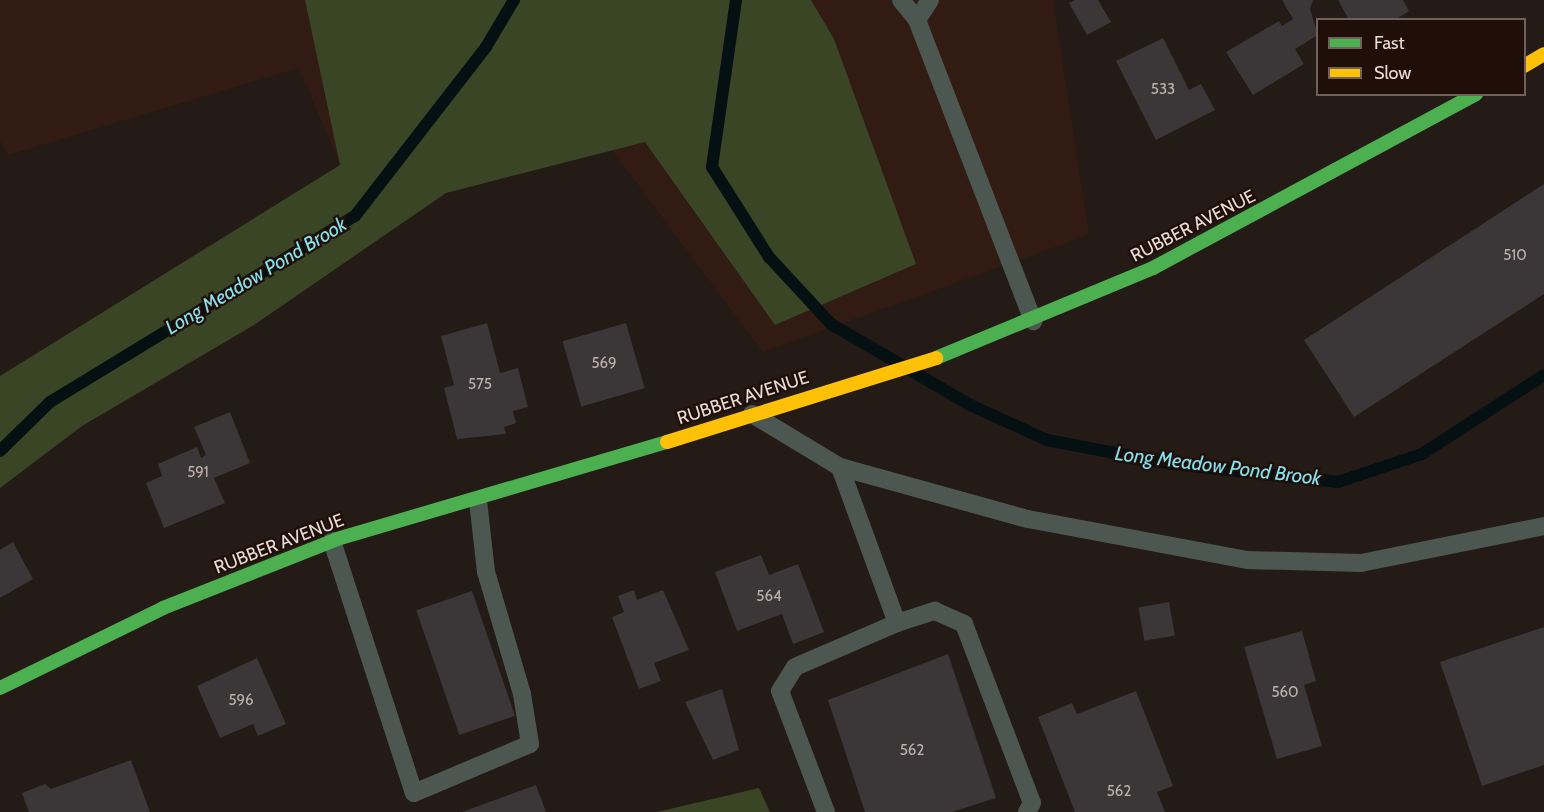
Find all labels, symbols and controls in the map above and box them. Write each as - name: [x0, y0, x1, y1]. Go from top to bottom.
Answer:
- legend: [1316, 18, 1526, 96]
- text: Fast: [1374, 32, 1405, 54]
- text: Slow: [1374, 62, 1411, 84]
- house number: 533: [1151, 81, 1175, 99]
- street label: RUBBER AVENUE: [1127, 185, 1259, 267]
- water label: Long Meadow Pond Brook: [161, 212, 351, 340]
- house number: 510: [1503, 247, 1527, 265]
- house number: 569: [591, 355, 617, 373]
- street label: RUBBER AVENUE: [674, 367, 812, 429]
- house number: 575: [468, 376, 492, 394]
- water label: Long Meadow Pond Brook: [1114, 441, 1322, 491]
- house number: 591: [187, 464, 209, 482]
- street label: RUBBER AVENUE: [211, 509, 347, 579]
- house number: 564: [756, 588, 782, 606]
- house number: 560: [1271, 684, 1299, 702]
- house number: 596: [228, 692, 254, 710]
- house number: 562: [900, 742, 924, 760]
- house number: 562: [1107, 783, 1131, 801]

